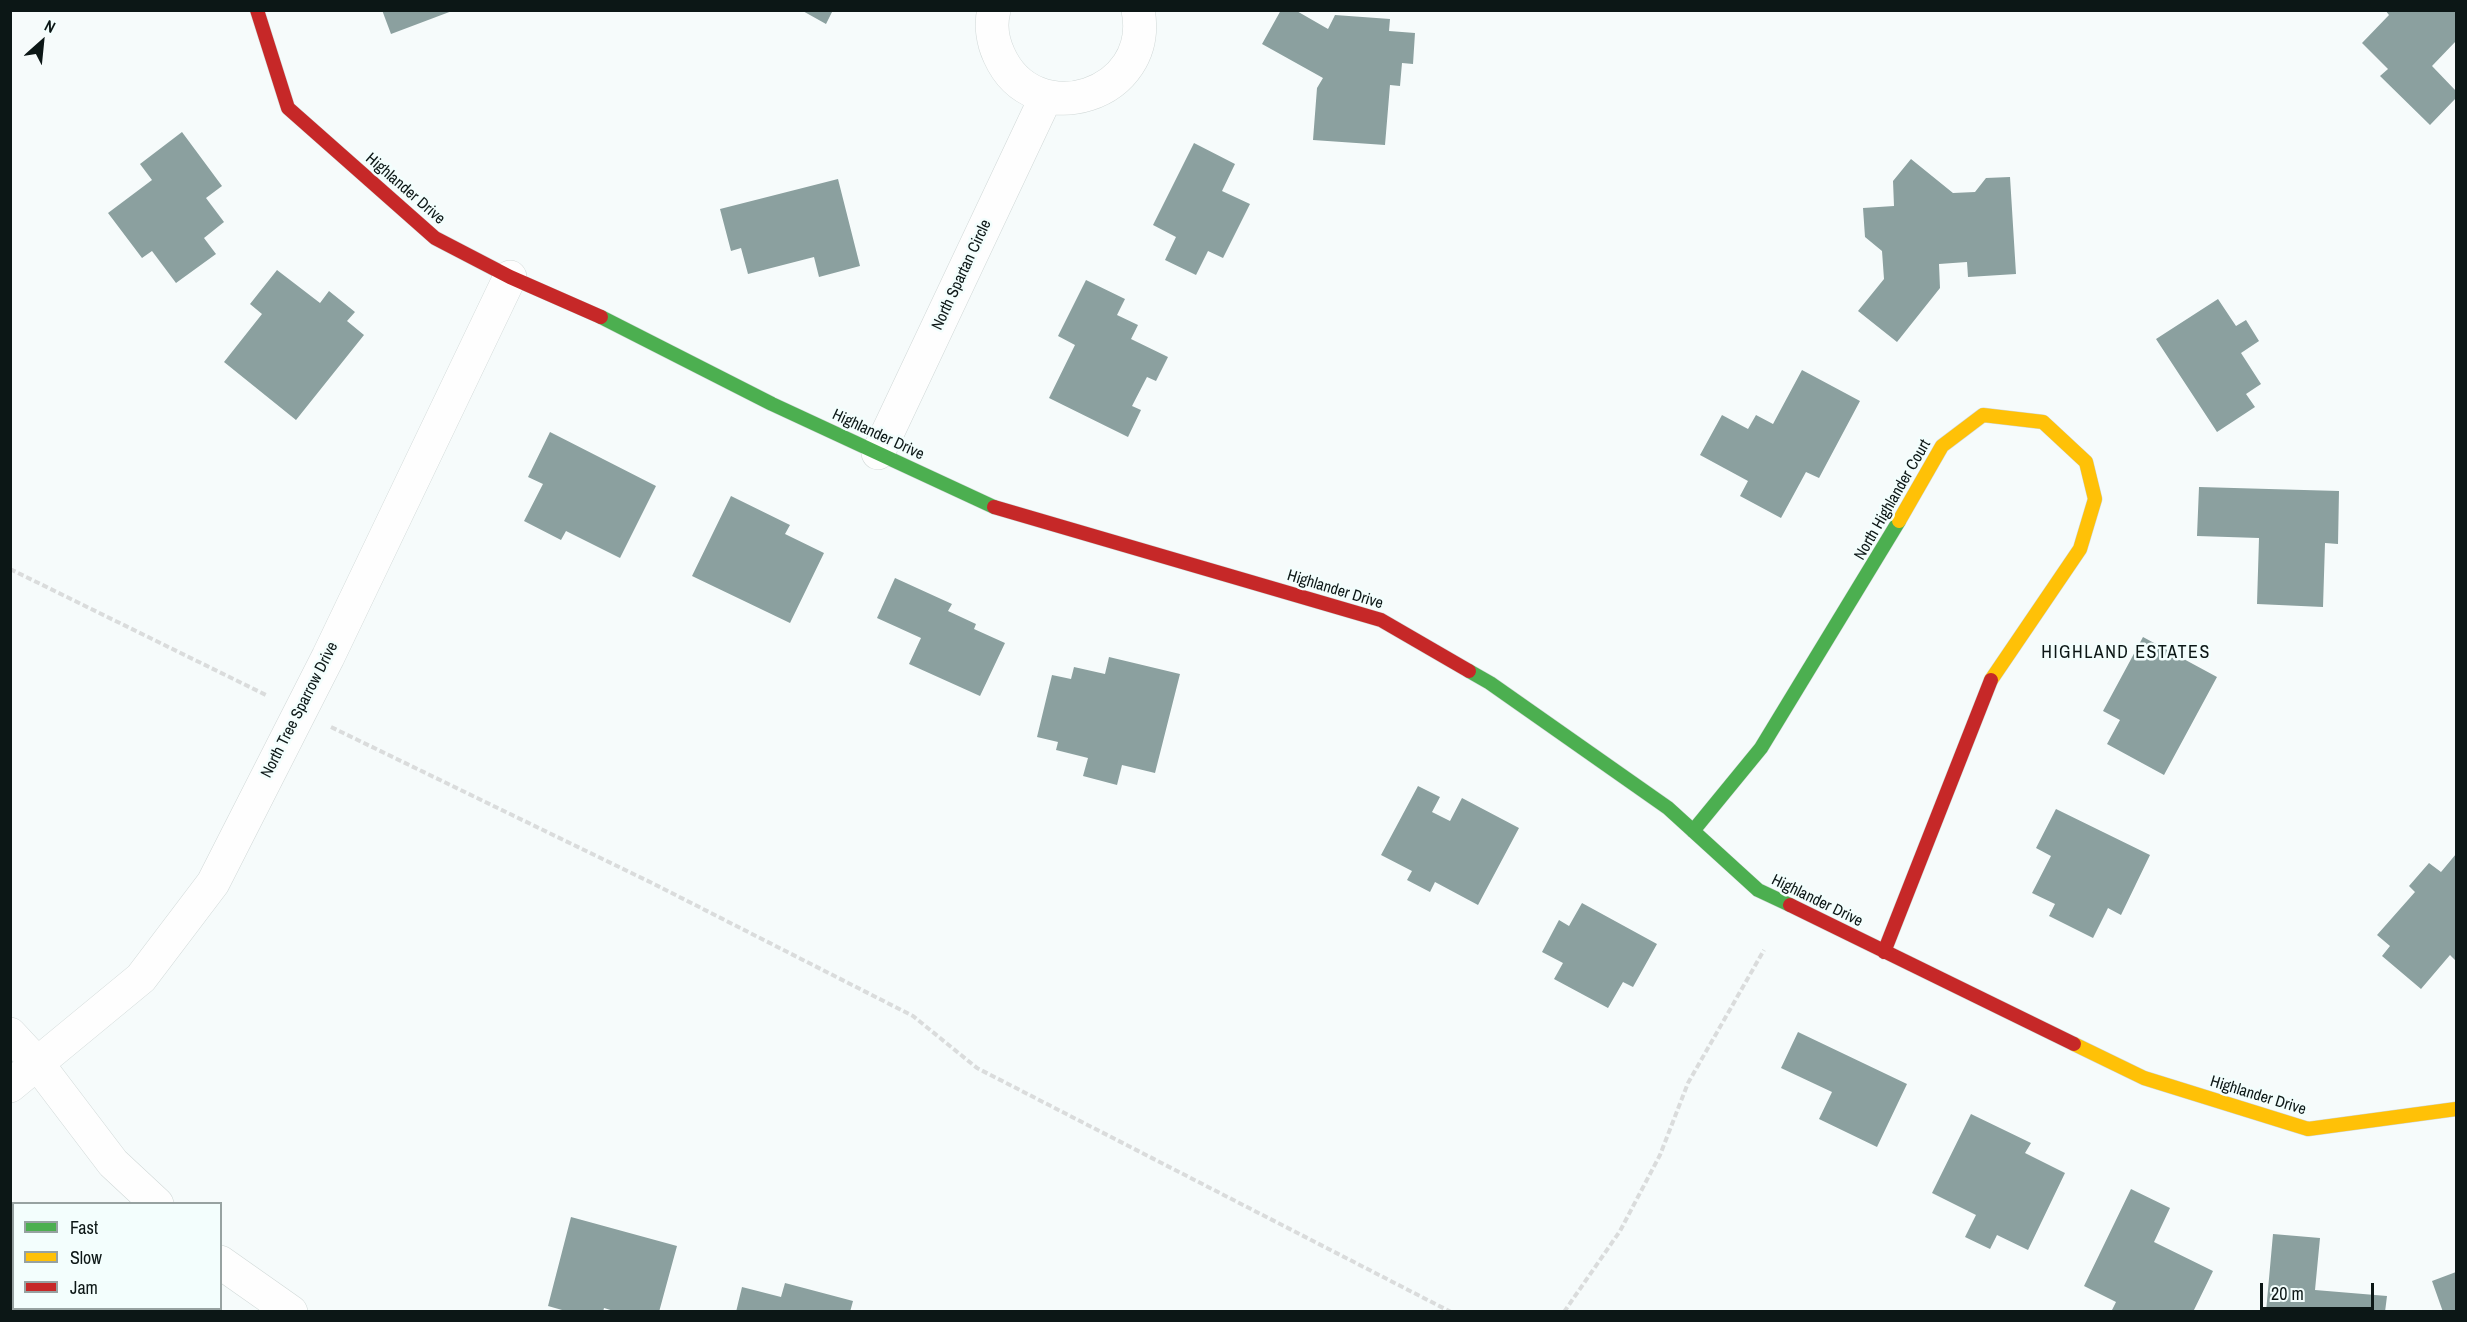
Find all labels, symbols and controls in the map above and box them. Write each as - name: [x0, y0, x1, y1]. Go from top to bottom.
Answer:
- north arrow: [12, 12, 72, 72]
- text: N: [41, 14, 59, 38]
- street label: Highlander Drive: [361, 149, 449, 229]
- street label: North Spartan Circle: [928, 217, 996, 333]
- street label: Highlander Drive: [829, 405, 927, 465]
- street label: North Highlander Court: [1851, 436, 1935, 564]
- street label: Highlander Drive: [1285, 566, 1385, 614]
- street label: North Tree Sparrow Drive: [257, 639, 343, 781]
- district label: HIGHLAND ESTATES: [2041, 642, 2211, 664]
- street label: Highlander Drive: [1768, 871, 1866, 931]
- street label: Highlander Drive: [2208, 1072, 2308, 1120]
- legend: [12, 1202, 222, 1310]
- text: Fast: [70, 1215, 98, 1240]
- text: Slow: [70, 1245, 102, 1270]
- scale bar: [2263, 1271, 2377, 1309]
- text: Jam: [70, 1275, 98, 1300]
- text: 20 m: [2271, 1281, 2304, 1306]

